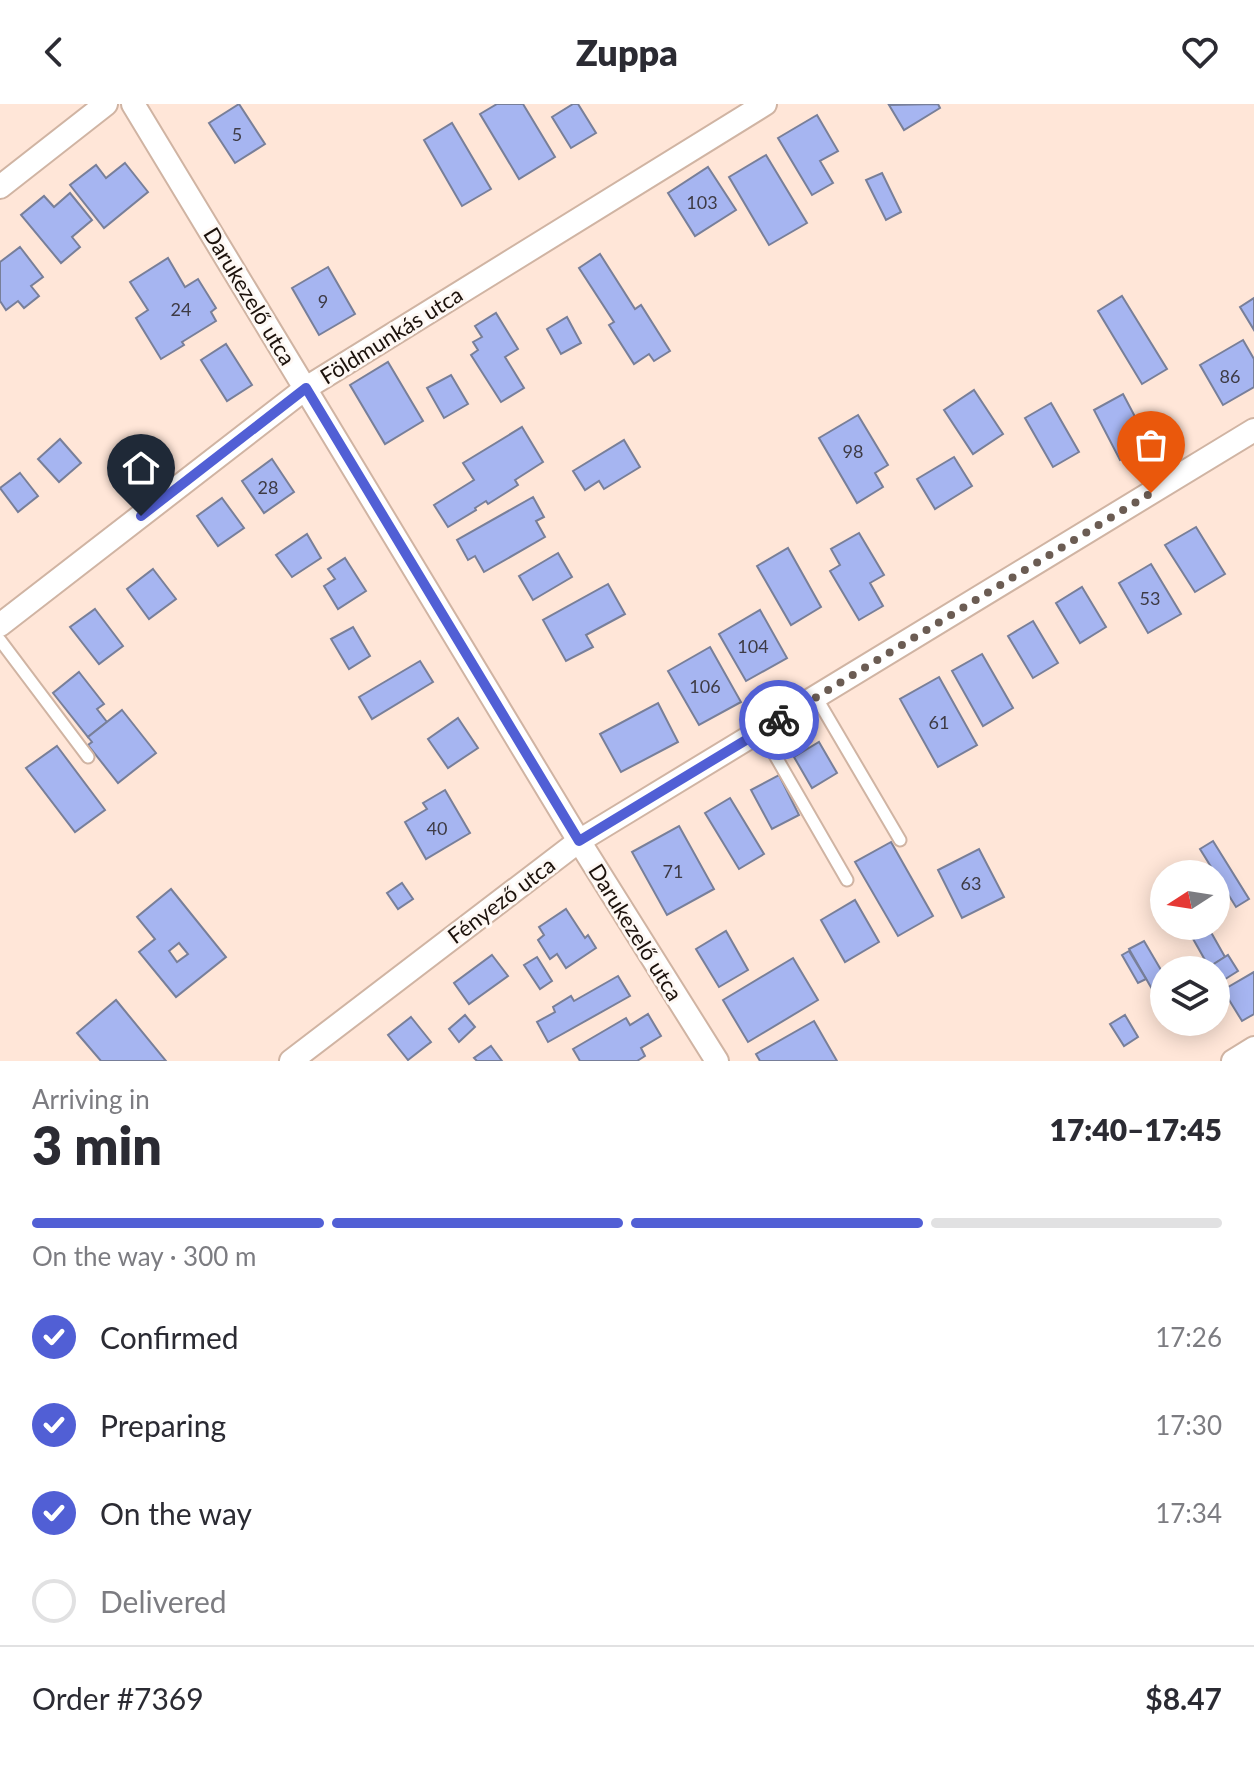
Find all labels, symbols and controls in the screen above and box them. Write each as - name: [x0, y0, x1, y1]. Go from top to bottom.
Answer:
- icon: back: [32, 30, 76, 74]
- text: Zuppa: [576, 30, 678, 74]
- icon: heart: [1178, 30, 1222, 74]
- house number: 5: [232, 123, 242, 145]
- house number: 103: [686, 191, 718, 213]
- street label: Darukezelő utca: [198, 222, 302, 370]
- street label: Földmunkás utca: [315, 280, 467, 390]
- house number: 9: [318, 290, 328, 312]
- house number: 24: [171, 298, 191, 320]
- house number: 86: [1220, 365, 1240, 387]
- pin: [1117, 411, 1185, 493]
- icon: bag: [1129, 423, 1173, 467]
- pin: [107, 434, 175, 516]
- house number: 98: [843, 440, 863, 462]
- icon: home: [119, 446, 163, 490]
- house number: 28: [258, 476, 278, 498]
- house number: 53: [1140, 587, 1160, 609]
- house number: 104: [737, 635, 769, 657]
- house number: 106: [689, 675, 721, 697]
- courier: [739, 680, 819, 760]
- icon: bike: [757, 698, 801, 742]
- house number: 61: [929, 711, 949, 733]
- house number: 40: [427, 817, 447, 839]
- street label: Fényező utca: [442, 851, 560, 949]
- street label: Darukezelő utca: [583, 859, 689, 1005]
- house number: 71: [663, 860, 683, 882]
- north arrow: [1150, 860, 1230, 940]
- map controls: [1150, 860, 1230, 1036]
- house number: 63: [961, 872, 981, 894]
- button: layers: [1150, 956, 1230, 1036]
- text: Arriving in: [32, 1083, 150, 1115]
- text: 17:40–17:45: [1049, 1111, 1222, 1147]
- text: 3 min: [32, 1114, 162, 1176]
- text: On the way · 300 m: [32, 1240, 256, 1272]
- icon: check: [32, 1315, 76, 1359]
- text: Confirmed: [100, 1319, 239, 1355]
- text: 17:26: [1155, 1321, 1222, 1353]
- icon: check: [32, 1403, 76, 1447]
- text: Preparing: [100, 1407, 226, 1443]
- text: 17:30: [1155, 1409, 1222, 1441]
- icon: check: [32, 1491, 76, 1535]
- text: On the way: [100, 1495, 252, 1531]
- text: 17:34: [1155, 1497, 1222, 1529]
- text: Delivered: [100, 1583, 227, 1619]
- text: Order #7369: [32, 1680, 204, 1716]
- text: $8.47: [1145, 1680, 1222, 1716]

